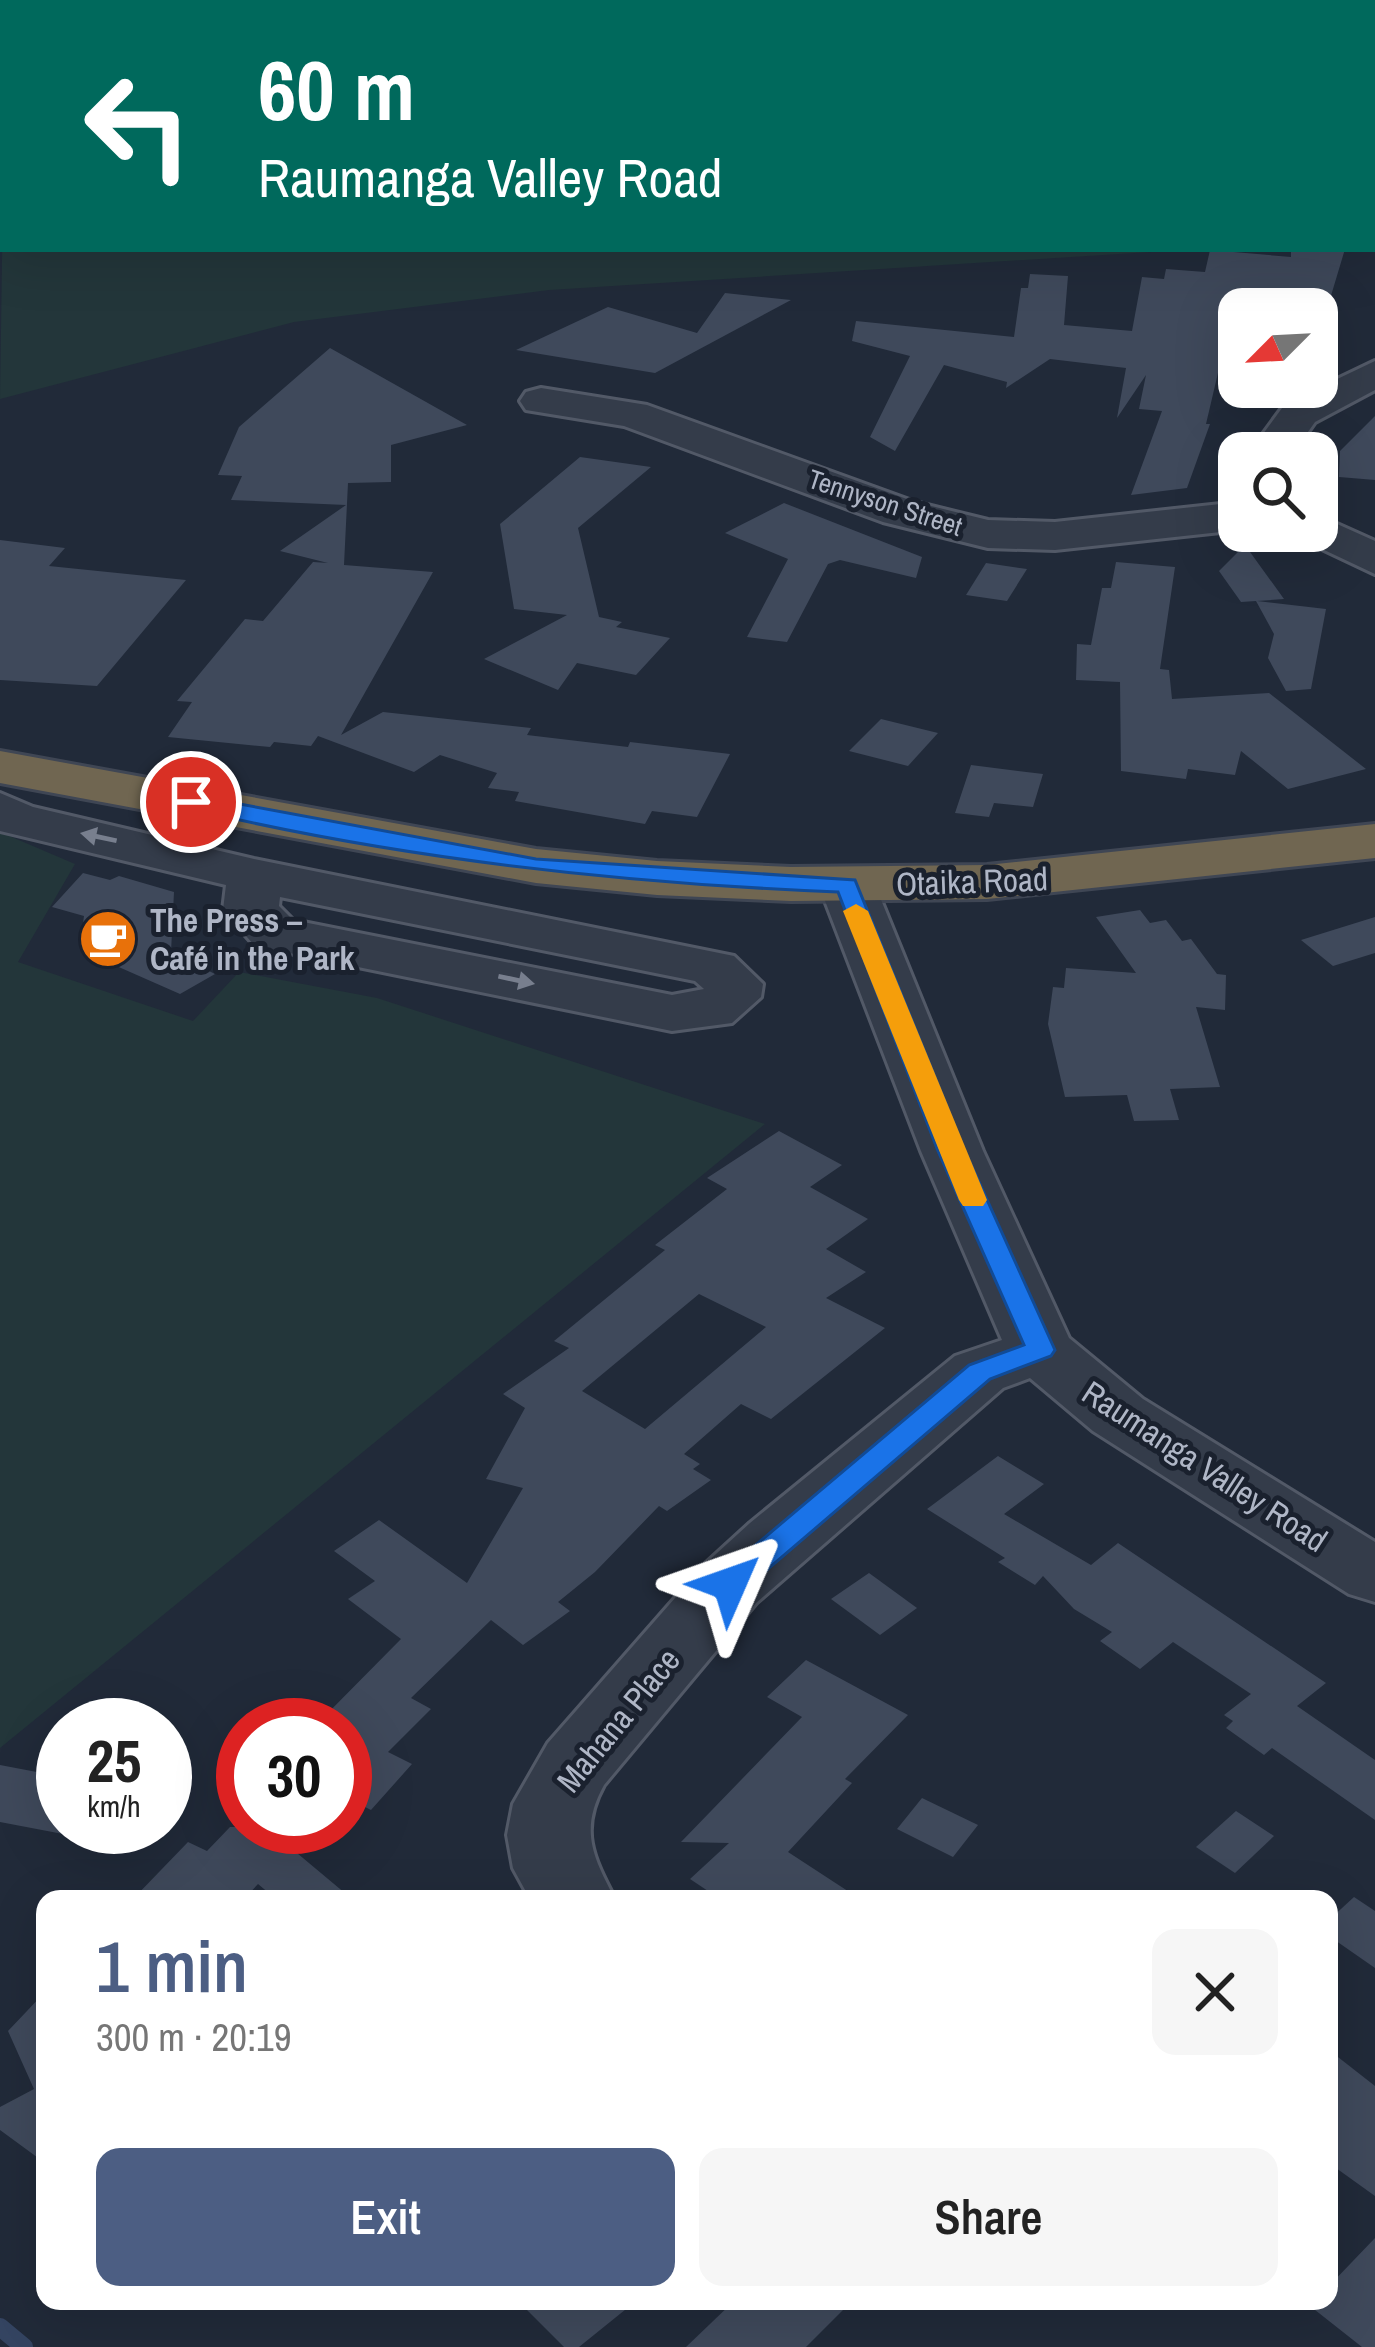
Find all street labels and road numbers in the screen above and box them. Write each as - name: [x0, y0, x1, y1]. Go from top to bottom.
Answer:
- street label: Tennyson Street: [804, 460, 967, 544]
- street label: Otaika Road: [895, 856, 1049, 906]
- street label: Raumanga Valley Road: [1074, 1370, 1336, 1562]
- street label: Mahana Place: [546, 1639, 690, 1801]

